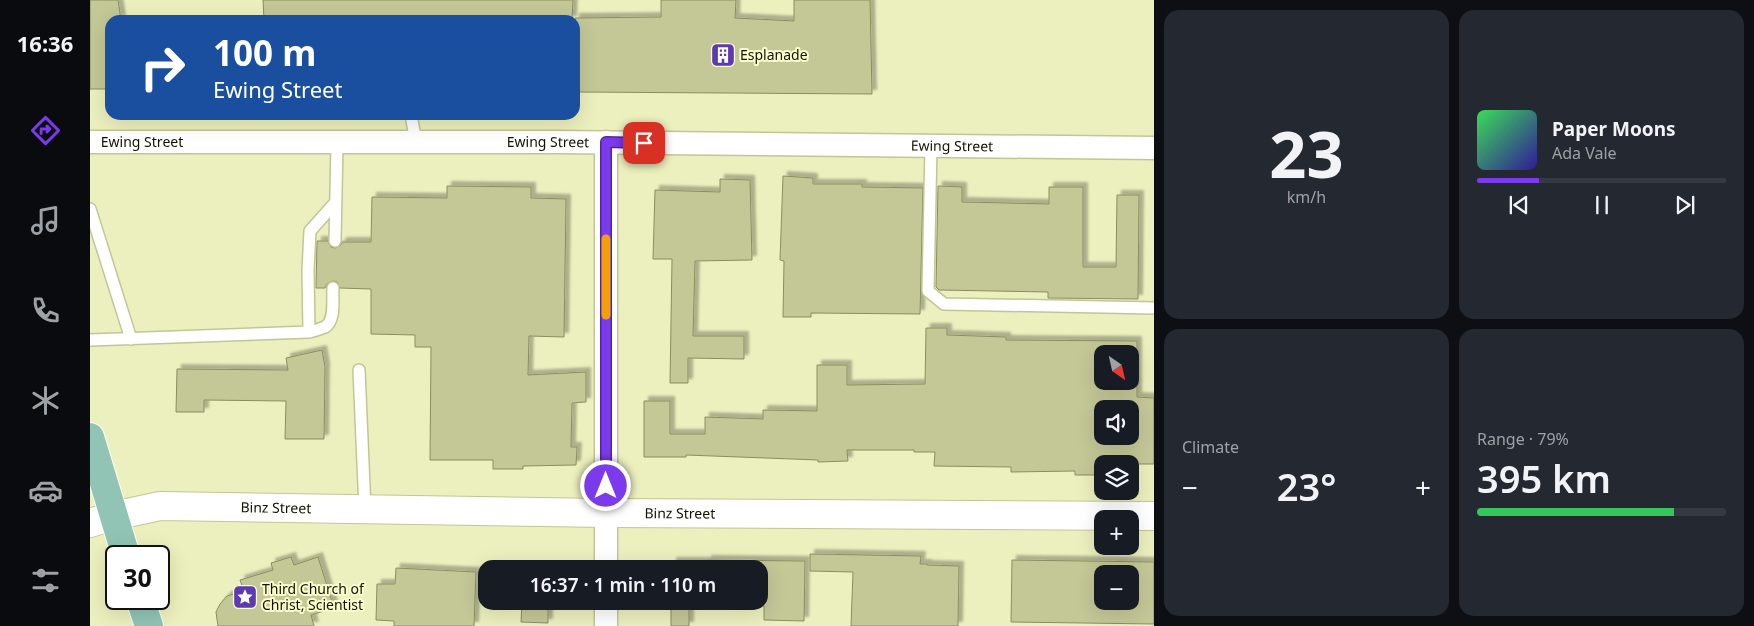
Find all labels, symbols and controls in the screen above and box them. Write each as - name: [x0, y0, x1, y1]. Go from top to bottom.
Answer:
- text: 16:36: [17, 28, 73, 58]
- text: 100 m: [213, 29, 316, 76]
- icon: right: [130, 35, 195, 100]
- building icon: Esplanade: [710, 42, 736, 68]
- place label: Esplanade: [740, 45, 808, 64]
- text: Ewing Street: [213, 74, 342, 104]
- text: 23: [1269, 109, 1344, 197]
- icon: directions: [28, 113, 63, 148]
- text: Paper Moons: [1552, 116, 1676, 142]
- pin: [623, 122, 665, 164]
- icon: arrive: [630, 129, 658, 157]
- street label: Ewing Street: [101, 132, 183, 151]
- street label: Ewing Street: [507, 132, 589, 151]
- street label: Ewing Street: [911, 136, 993, 155]
- text: Ada Vale: [1552, 142, 1617, 164]
- text: km/h: [1287, 186, 1326, 208]
- icon: previous: [1505, 191, 1533, 219]
- icon: pause: [1588, 191, 1616, 219]
- icon: next: [1671, 191, 1699, 219]
- icon: music: [28, 203, 63, 238]
- icon: phone: [28, 293, 63, 328]
- north arrow: [1094, 345, 1139, 390]
- map controls: [1094, 345, 1139, 610]
- icon: climate: [28, 383, 63, 418]
- button: sound: [1094, 400, 1139, 445]
- text: Range · 79%: [1477, 428, 1569, 450]
- text: Climate: [1182, 436, 1239, 458]
- text: 395 km: [1477, 452, 1611, 504]
- button: layers: [1094, 455, 1139, 500]
- position arrow: [579, 459, 631, 511]
- text: 23°: [1277, 460, 1336, 512]
- text: −: [1182, 468, 1198, 506]
- text: +: [1415, 468, 1431, 506]
- icon: car: [28, 473, 63, 508]
- street label: Binz Street: [240, 497, 311, 517]
- street label: Binz Street: [644, 503, 715, 523]
- button: +: [1094, 510, 1139, 555]
- speed limit sign: 30: [105, 545, 170, 610]
- icon: filters: [28, 563, 63, 598]
- button: −: [1094, 565, 1139, 610]
- text: 16:37 · 1 min · 110 m: [530, 572, 716, 598]
- place label: Third Church of Christ, Scientist: [262, 579, 365, 614]
- place icon: Third Church of Christ, Scientist: [232, 584, 258, 610]

